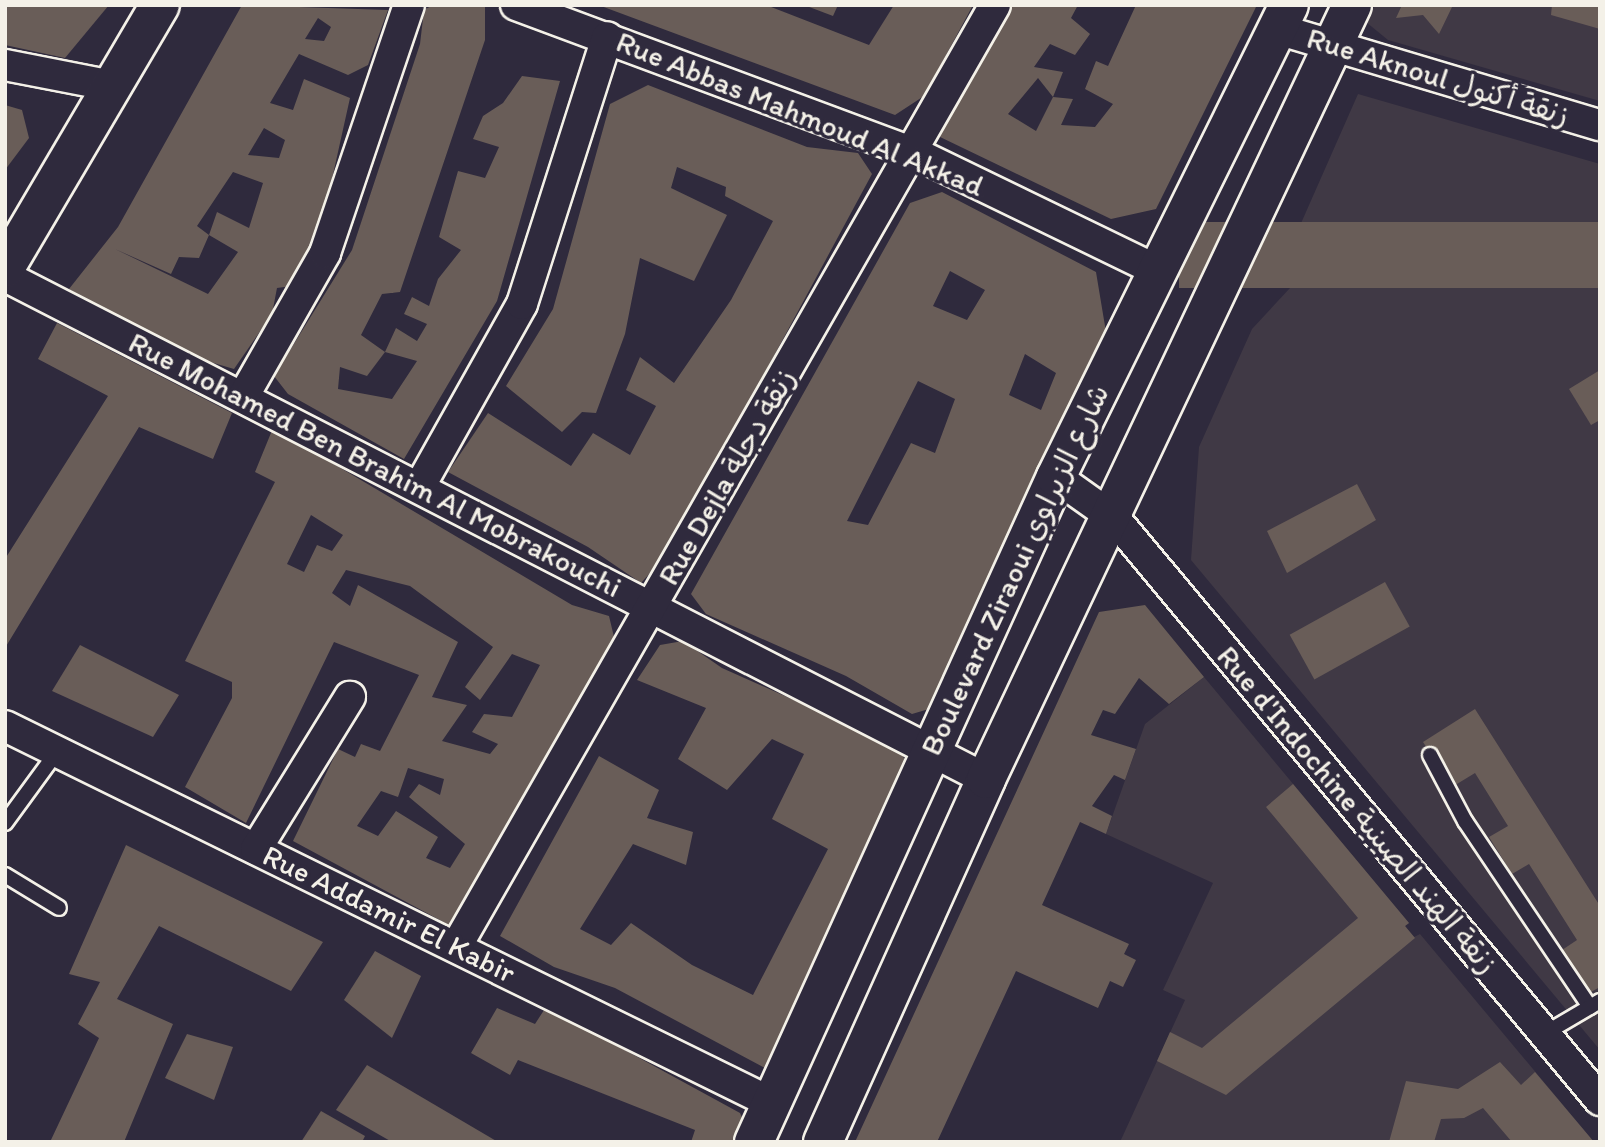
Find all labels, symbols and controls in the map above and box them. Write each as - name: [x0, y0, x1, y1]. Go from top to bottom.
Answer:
- street label: Rue Aknoul زنقة أكنول: [1303, 20, 1573, 134]
- street label: Rue Abbas Mahmoud Al Akkad: [611, 24, 989, 204]
- street label: Rue Mohamed Ben Brahim Al Mobrakouchi: [124, 325, 626, 605]
- street label: Rue Dejla زنقة دجلة: [651, 363, 803, 591]
- street label: Boulevard Ziraoui شارع الزيراوي: [913, 379, 1117, 761]
- street label: Rue d'Indochine زنقة الهند الصينية: [1209, 639, 1505, 981]
- street label: Rue Addamir El Kabir: [257, 837, 521, 991]

